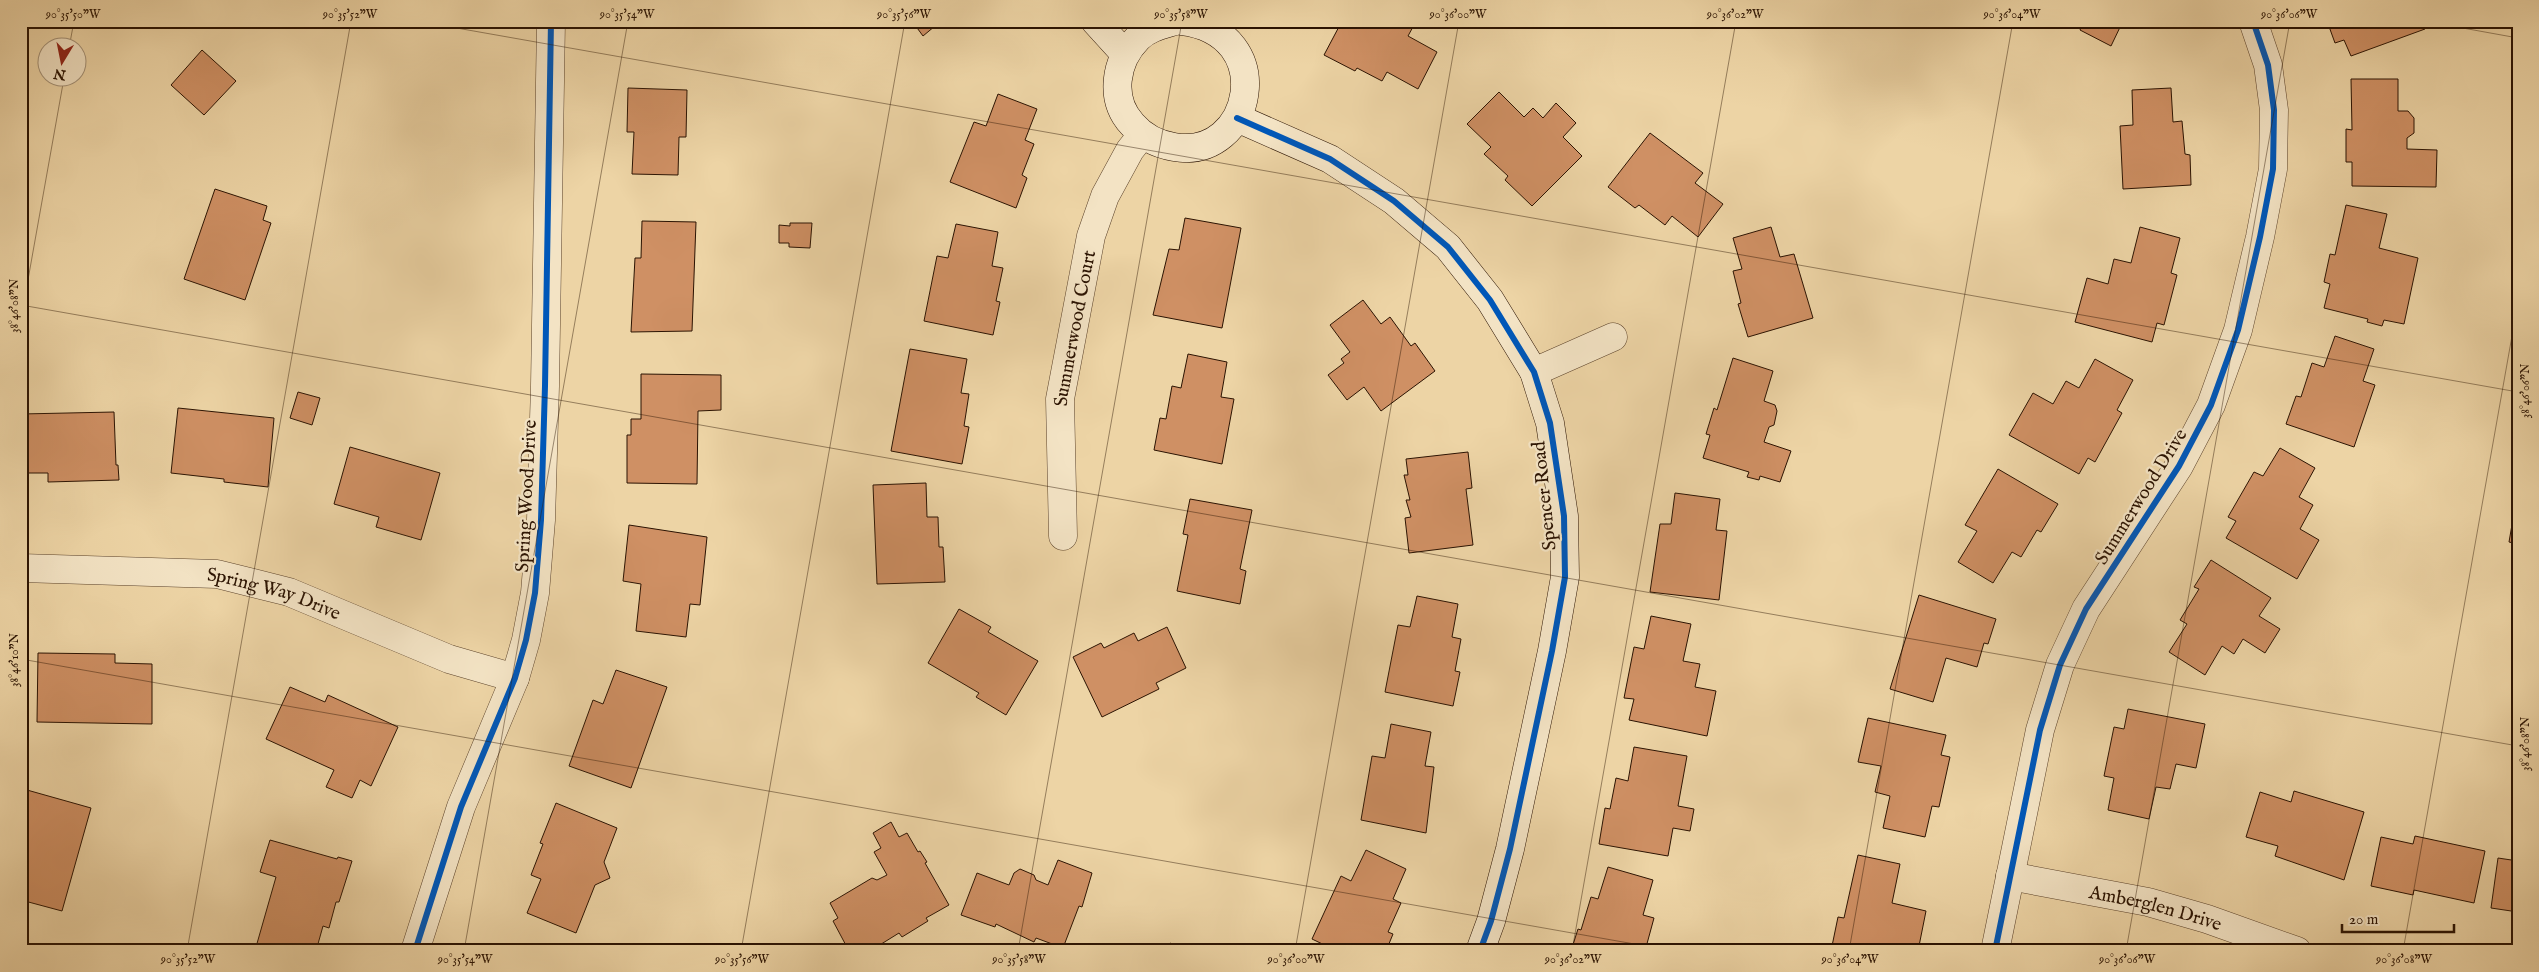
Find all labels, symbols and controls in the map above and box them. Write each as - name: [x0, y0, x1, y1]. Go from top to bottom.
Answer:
- text: 90°35'50"W: [45, 7, 101, 22]
- text: 90°35'52"W: [322, 7, 378, 22]
- text: 90°35'54"W: [599, 7, 655, 22]
- text: 90°35'56"W: [876, 7, 931, 22]
- text: 90°35'58"W: [1153, 7, 1208, 22]
- text: 90°36'00"W: [1429, 7, 1487, 22]
- text: 90°36'02"W: [1706, 7, 1764, 22]
- text: 90°36'04"W: [1983, 7, 2041, 22]
- text: 90°36'06"W: [2260, 7, 2318, 22]
- north arrow: [38, 38, 88, 88]
- text: N: [52, 64, 68, 84]
- street label: Summerwood Court: [1050, 248, 1102, 407]
- text: 38°46'08"N: [7, 278, 22, 333]
- text: 38°46'06"N: [2518, 363, 2533, 418]
- street label: Spring Wood Drive: [511, 419, 543, 573]
- street label: Summerwood Drive: [2090, 424, 2193, 570]
- street label: Spencer Road: [1527, 439, 1563, 552]
- street label: Spring Way Drive: [207, 564, 344, 626]
- text: 38°46'10"N: [7, 632, 22, 687]
- text: 38°46'08"N: [2518, 716, 2533, 771]
- street label: Amberglen Drive: [2086, 881, 2225, 937]
- scale bar: [2342, 902, 2454, 934]
- text: 20 m: [2349, 910, 2379, 929]
- text: 90°35'52"W: [160, 952, 216, 967]
- text: 90°35'54"W: [437, 952, 493, 967]
- text: 90°35'56"W: [714, 952, 769, 967]
- text: 90°35'58"W: [991, 952, 1046, 967]
- text: 90°36'00"W: [1267, 952, 1325, 967]
- text: 90°36'02"W: [1544, 952, 1602, 967]
- text: 90°36'04"W: [1821, 952, 1879, 967]
- text: 90°36'06"W: [2098, 952, 2156, 967]
- text: 90°36'08"W: [2375, 952, 2432, 967]

